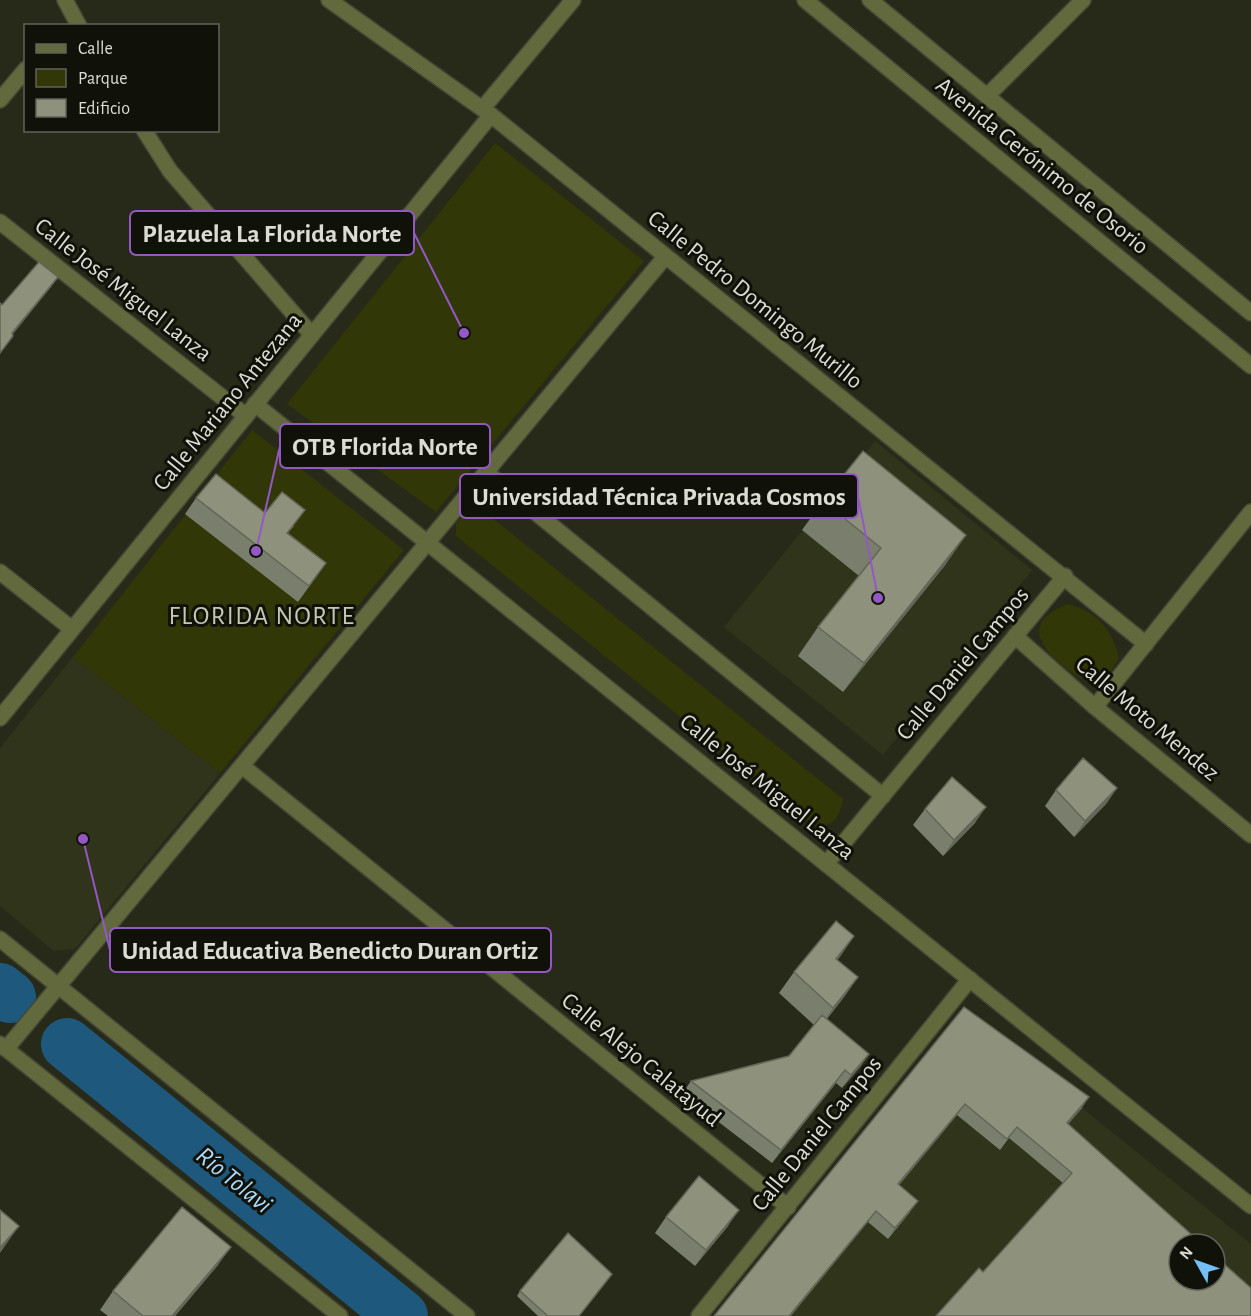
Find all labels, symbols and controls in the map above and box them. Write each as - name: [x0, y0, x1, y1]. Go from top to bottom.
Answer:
- legend: [24, 24, 219, 132]
- text: Calle: [78, 40, 113, 58]
- text: Parque: [78, 70, 127, 88]
- street label: Avenida Gerónimo de Osorio: [931, 73, 1153, 259]
- text: Edificio: [78, 100, 130, 118]
- street label: Calle Pedro Domingo Murillo: [643, 206, 867, 394]
- callout: Plazuela La Florida Norte: [130, 211, 414, 255]
- street label: Calle José Miguel Lanza: [30, 214, 216, 366]
- text: Plazuela La Florida Norte: [142, 221, 402, 247]
- street label: Calle Mariano Antezana: [149, 309, 307, 495]
- callout: OTB Florida Norte: [280, 424, 490, 468]
- text: OTB Florida Norte: [292, 434, 478, 460]
- callout: Universidad Técnica Privada Cosmos: [460, 474, 858, 518]
- text: Universidad Técnica Privada Cosmos: [472, 484, 846, 510]
- street label: Calle Daniel Campos: [892, 583, 1034, 745]
- district label: FLORIDA NORTE: [169, 603, 355, 629]
- street label: Calle Moto Mendez: [1071, 652, 1223, 786]
- street label: Calle José Miguel Lanza: [675, 709, 859, 865]
- callout: Unidad Educativa Benedicto Duran Ortiz: [110, 928, 551, 972]
- text: Unidad Educativa Benedicto Duran Ortiz: [122, 938, 538, 964]
- street label: Calle Alejo Calatayud: [557, 989, 725, 1131]
- street label: Calle Daniel Campos: [747, 1052, 887, 1216]
- water label: Río Tolavi: [191, 1142, 277, 1218]
- north arrow: [1167, 1232, 1227, 1292]
- text: N: [1177, 1244, 1196, 1262]

